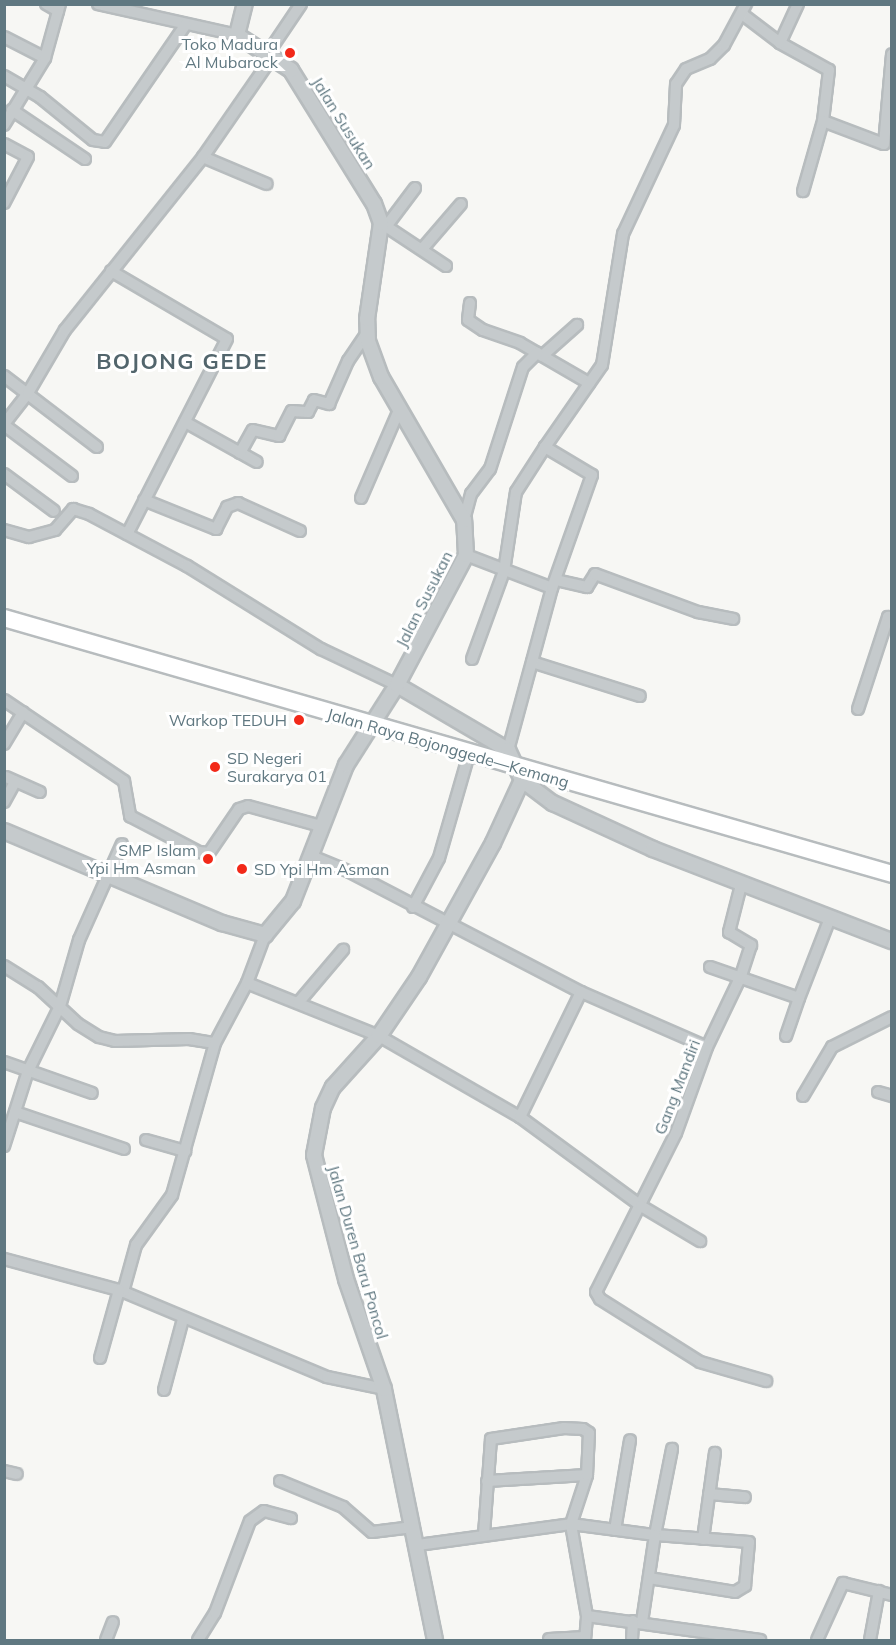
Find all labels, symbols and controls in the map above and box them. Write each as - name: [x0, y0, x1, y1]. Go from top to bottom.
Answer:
- place label: Toko Madura Al Mubarock: [182, 34, 278, 72]
- marker: Toko Madura Al Mubarock: [283, 46, 297, 60]
- street label: Jalan Susukan: [308, 73, 380, 173]
- district label: BOJONG GEDE: [96, 349, 268, 375]
- street label: Jalan Susukan: [392, 548, 456, 650]
- street label: Jalan Raya Bojonggede—Kemang: [325, 704, 571, 792]
- place label: Warkop TEDUH: [169, 710, 287, 730]
- marker: Warkop TEDUH: [292, 713, 306, 727]
- place label: SD Negeri Surakarya 01: [227, 748, 327, 786]
- marker: SD Negeri Surakarya 01: [208, 760, 222, 774]
- place label: SMP Islam Ypi Hm Asman: [87, 840, 196, 878]
- marker: SMP Islam Ypi Hm Asman: [201, 852, 215, 866]
- place label: SD Ypi Hm Asman: [254, 859, 389, 879]
- marker: SD Ypi Hm Asman: [235, 862, 249, 876]
- street label: Gang Mandiri: [650, 1037, 704, 1137]
- street label: Jalan Duren Baru Poncol: [324, 1163, 392, 1341]

